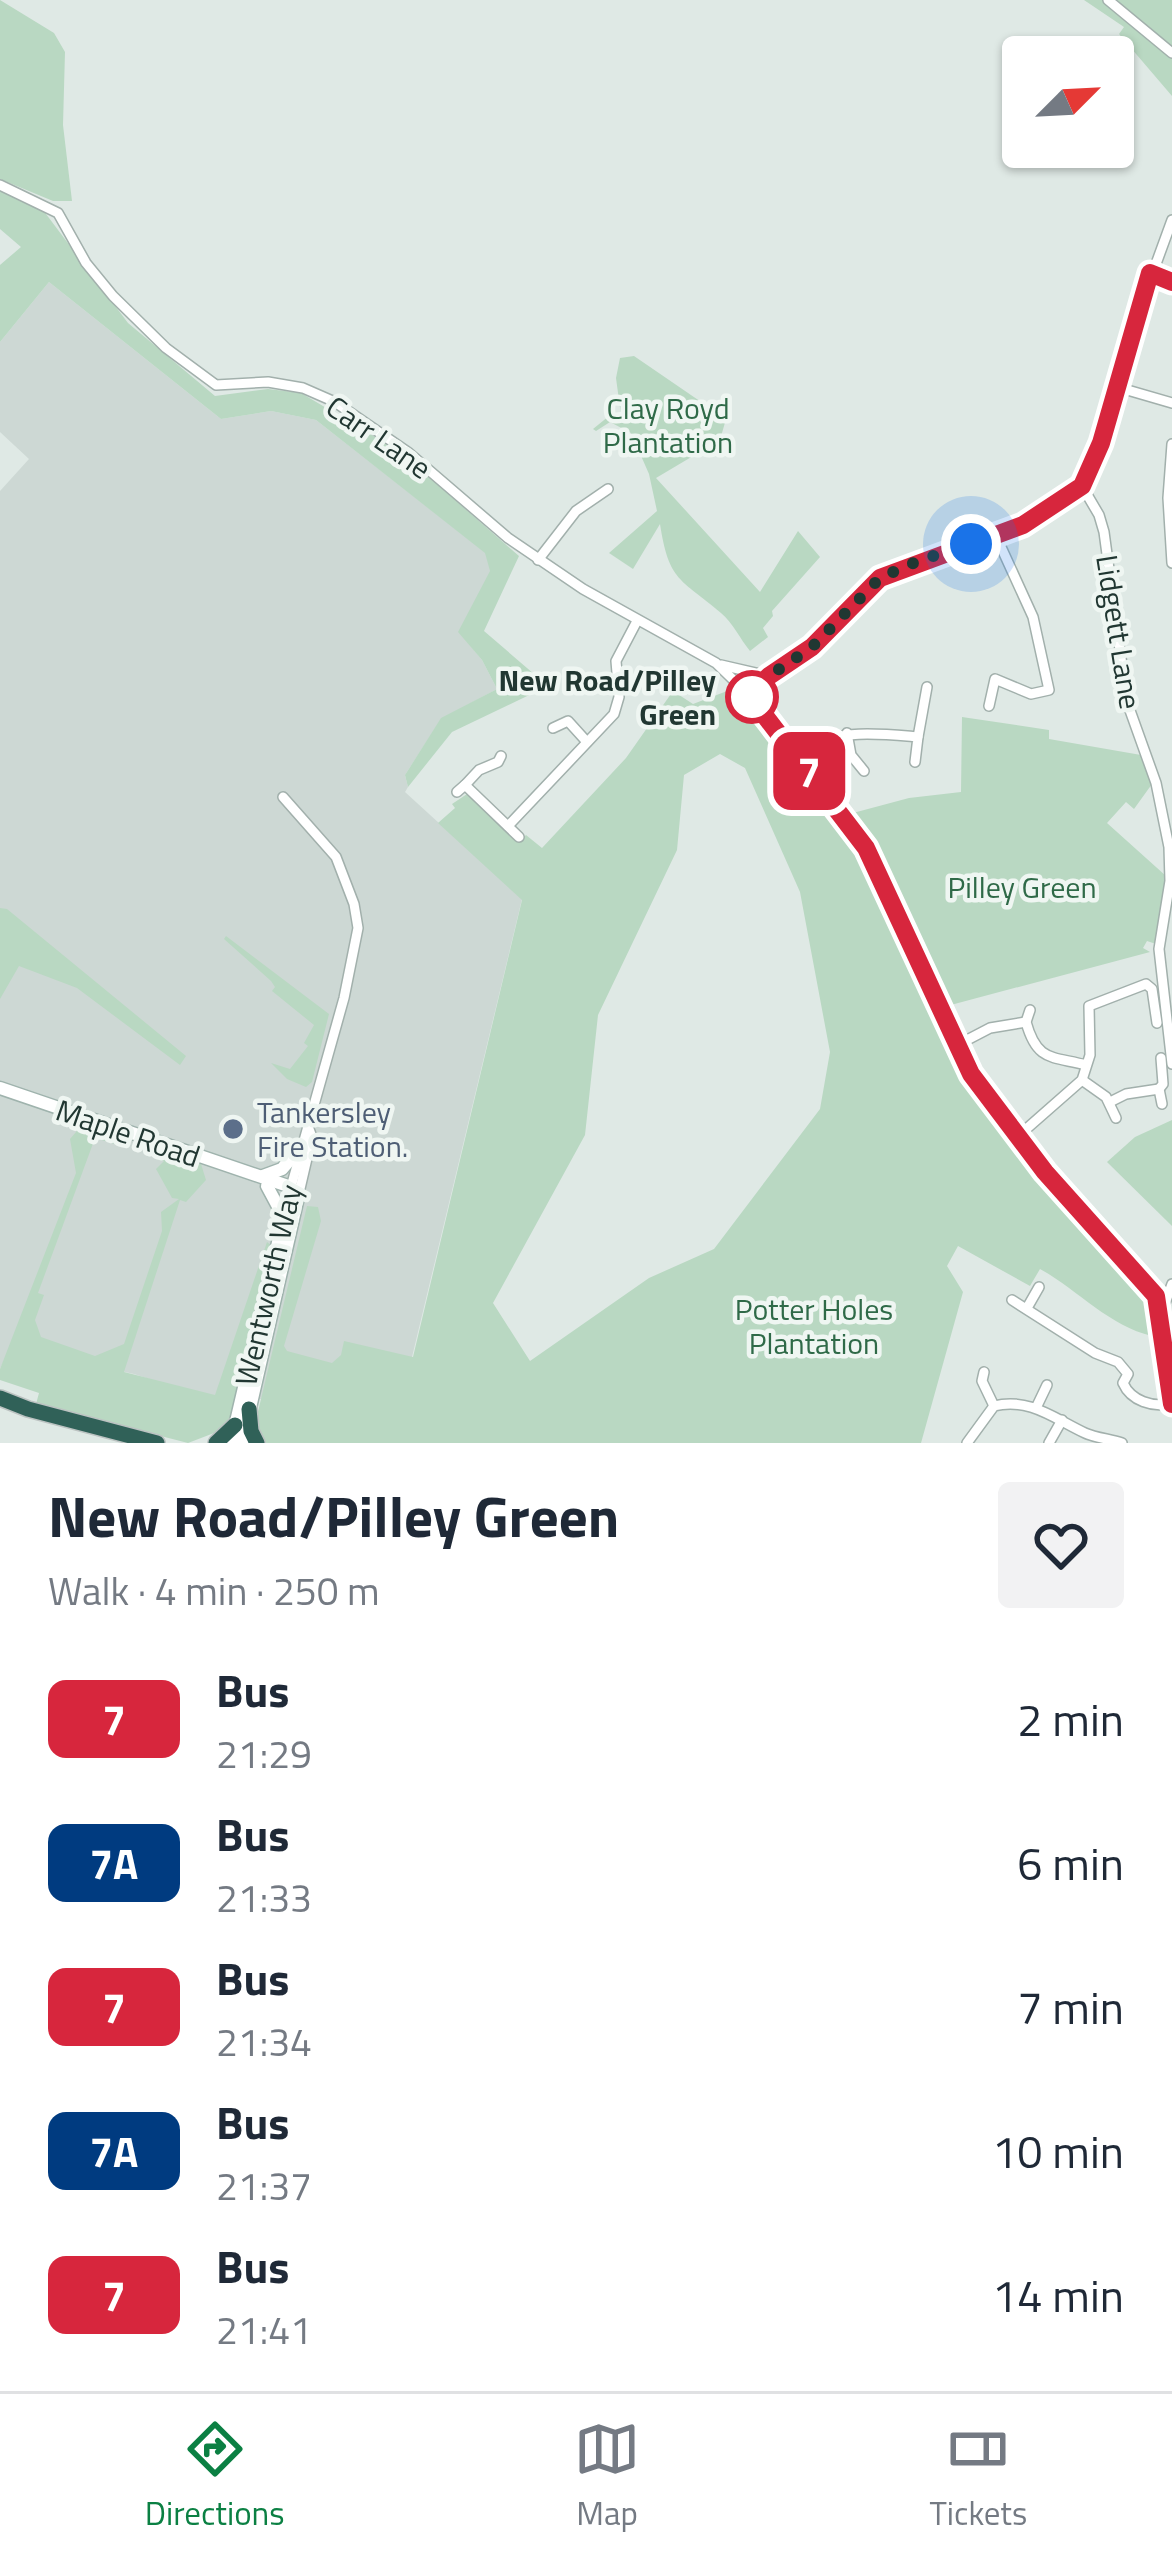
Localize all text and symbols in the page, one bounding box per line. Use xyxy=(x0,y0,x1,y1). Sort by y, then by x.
north arrow xyxy=(1002,36,1134,168)
map controls xyxy=(1002,36,1134,168)
street label: Carr Lane xyxy=(317,384,441,490)
park label: Clay Royd Plantation xyxy=(603,385,733,465)
your location xyxy=(941,514,1001,574)
street label: Lidgett Lane xyxy=(1084,552,1154,712)
place label: New Road/Pilley Green xyxy=(499,657,716,737)
marker: New Road/Pilley Green xyxy=(727,672,777,722)
line badge: 7 xyxy=(770,732,848,810)
text: 7 xyxy=(797,739,821,803)
park label: Pilley Green xyxy=(947,864,1097,910)
street label: Maple Road xyxy=(50,1087,206,1179)
place label: Tankersley Fire Station. xyxy=(257,1089,408,1169)
marker: Tankersley Fire Station. xyxy=(220,1116,246,1142)
street label: Wentworth Way xyxy=(222,1180,314,1390)
park label: Potter Holes Plantation xyxy=(735,1286,893,1366)
text: New Road/Pilley Green xyxy=(48,1472,619,1559)
button: heart xyxy=(998,1482,1124,1608)
text: Walk · 4 min · 250 m xyxy=(48,1561,380,1620)
text: Bus xyxy=(216,1656,290,1724)
text: 2 min xyxy=(1017,1685,1124,1753)
text: 7 xyxy=(102,1687,126,1751)
text: 21:29 xyxy=(216,1724,312,1783)
text: Bus xyxy=(216,1800,290,1868)
text: 6 min xyxy=(1017,1829,1124,1897)
text: 7A xyxy=(90,1831,138,1895)
text: 21:33 xyxy=(216,1868,312,1927)
text: Bus xyxy=(216,1944,290,2012)
text: 7 min xyxy=(1017,1973,1124,2041)
text: 7 xyxy=(102,1975,126,2039)
text: 21:34 xyxy=(216,2012,312,2071)
text: Bus xyxy=(216,2088,290,2156)
text: 10 min xyxy=(992,2117,1124,2185)
text: 7A xyxy=(90,2119,138,2183)
text: 21:37 xyxy=(216,2156,312,2215)
text: Bus xyxy=(216,2232,290,2300)
text: 14 min xyxy=(992,2261,1124,2329)
text: 7 xyxy=(102,2263,126,2327)
text: 21:41 xyxy=(216,2300,312,2359)
tab: Directions xyxy=(145,2416,285,2538)
tab: Map xyxy=(574,2416,640,2538)
tab: Tickets xyxy=(929,2416,1027,2538)

